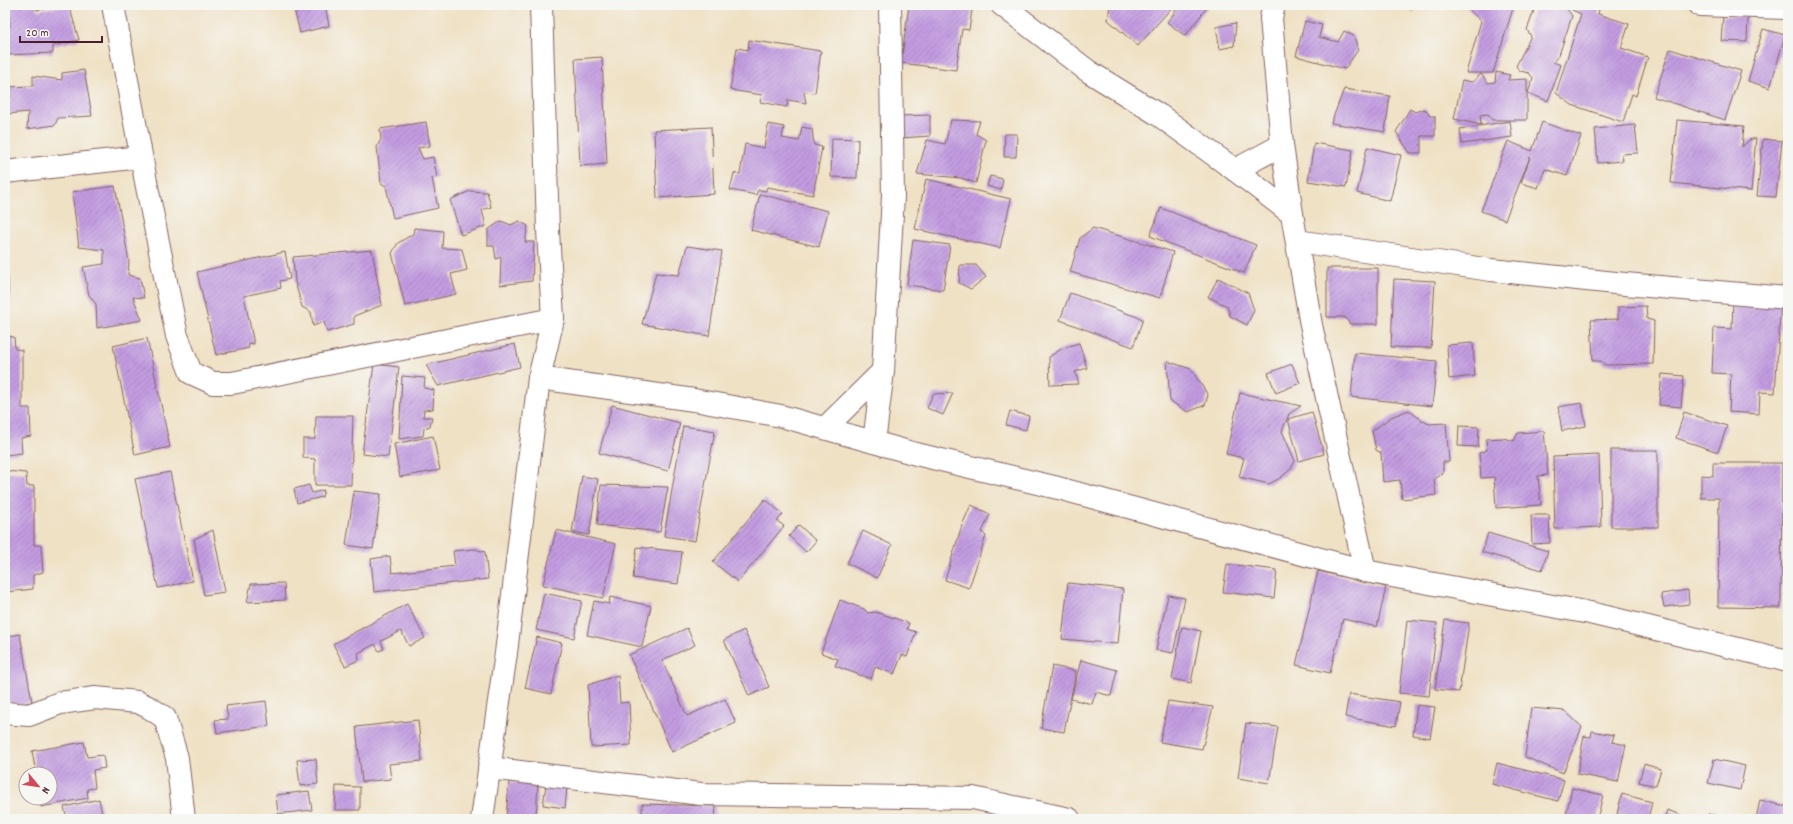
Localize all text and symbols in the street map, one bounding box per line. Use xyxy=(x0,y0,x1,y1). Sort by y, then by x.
scale bar xyxy=(20,18,102,44)
text: 20 m xyxy=(26,25,49,42)
north arrow xyxy=(18,766,58,806)
text: N xyxy=(36,784,53,797)

